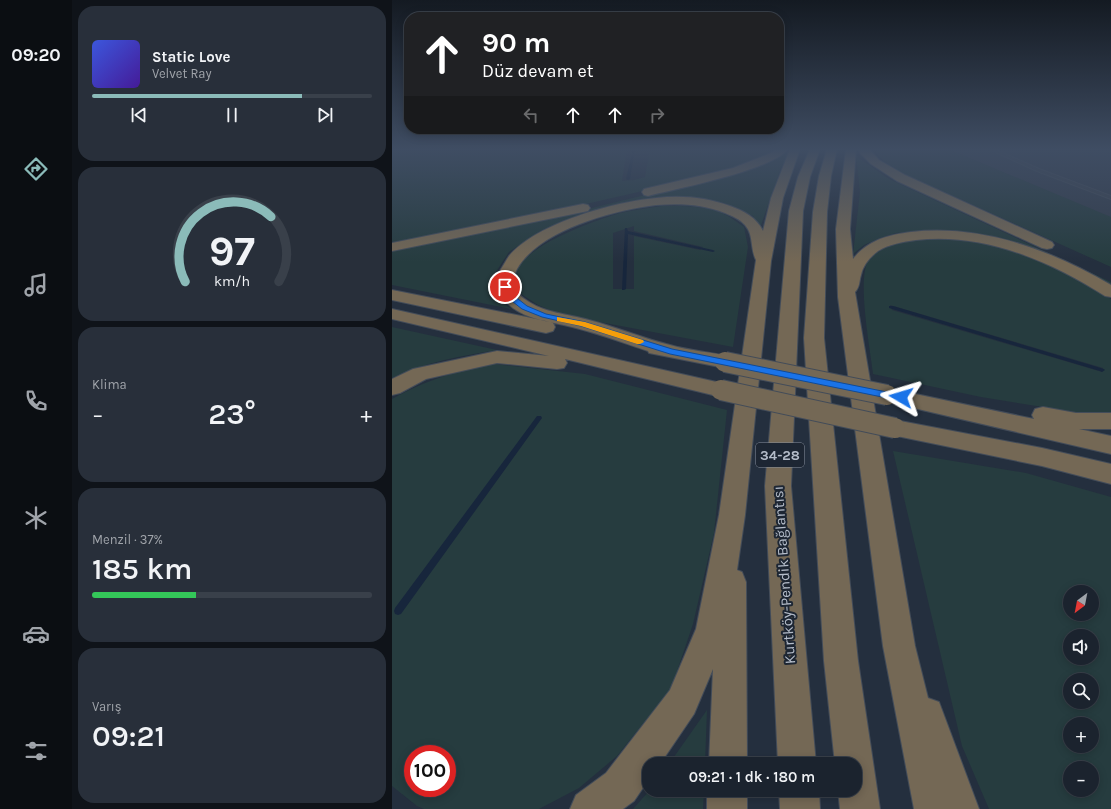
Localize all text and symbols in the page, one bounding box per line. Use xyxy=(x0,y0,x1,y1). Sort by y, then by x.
text: 90 m xyxy=(482,26,550,59)
icon: ahead xyxy=(416,28,468,80)
text: 09:20 xyxy=(11,44,61,66)
text: Static Love xyxy=(152,48,230,66)
text: Düz devam et xyxy=(482,60,594,82)
text: Velvet Ray xyxy=(152,66,212,81)
icon: previous xyxy=(128,104,150,126)
icon: pause xyxy=(221,104,243,126)
icon: next xyxy=(314,104,336,126)
icon: left xyxy=(520,104,542,126)
icon: ahead xyxy=(562,104,584,126)
icon: ahead xyxy=(604,104,626,126)
icon: right xyxy=(646,104,668,126)
icon: directions xyxy=(22,155,50,183)
text: 97 xyxy=(209,227,255,275)
pin xyxy=(488,270,522,304)
icon: music xyxy=(22,271,50,299)
text: km/h xyxy=(214,272,250,289)
icon: arrive xyxy=(494,276,516,298)
position arrow xyxy=(880,376,922,418)
text: Klima xyxy=(92,377,127,392)
icon: phone xyxy=(22,387,50,415)
text: 23° xyxy=(208,396,256,432)
text: − xyxy=(92,402,104,428)
text: + xyxy=(360,402,372,428)
road number: 34-28 xyxy=(756,443,804,467)
street label: Kurtköy-Pendik Bağlantısı xyxy=(769,485,799,665)
icon: climate xyxy=(22,504,50,532)
text: Menzil · 37% xyxy=(92,532,163,547)
text: 185 km xyxy=(92,551,192,587)
north arrow xyxy=(1063,585,1099,621)
map controls xyxy=(1063,585,1099,797)
icon: car xyxy=(22,620,50,648)
button: sound xyxy=(1063,629,1099,665)
button: search xyxy=(1063,673,1099,709)
text: Varış xyxy=(92,699,121,714)
button: + xyxy=(1063,717,1099,753)
text: 09:21 xyxy=(92,718,165,754)
icon: filters xyxy=(22,737,50,765)
speed limit sign: 100 xyxy=(404,745,456,797)
button: − xyxy=(1063,761,1099,797)
text: 09:21 · 1 dk · 180 m xyxy=(689,768,815,786)

